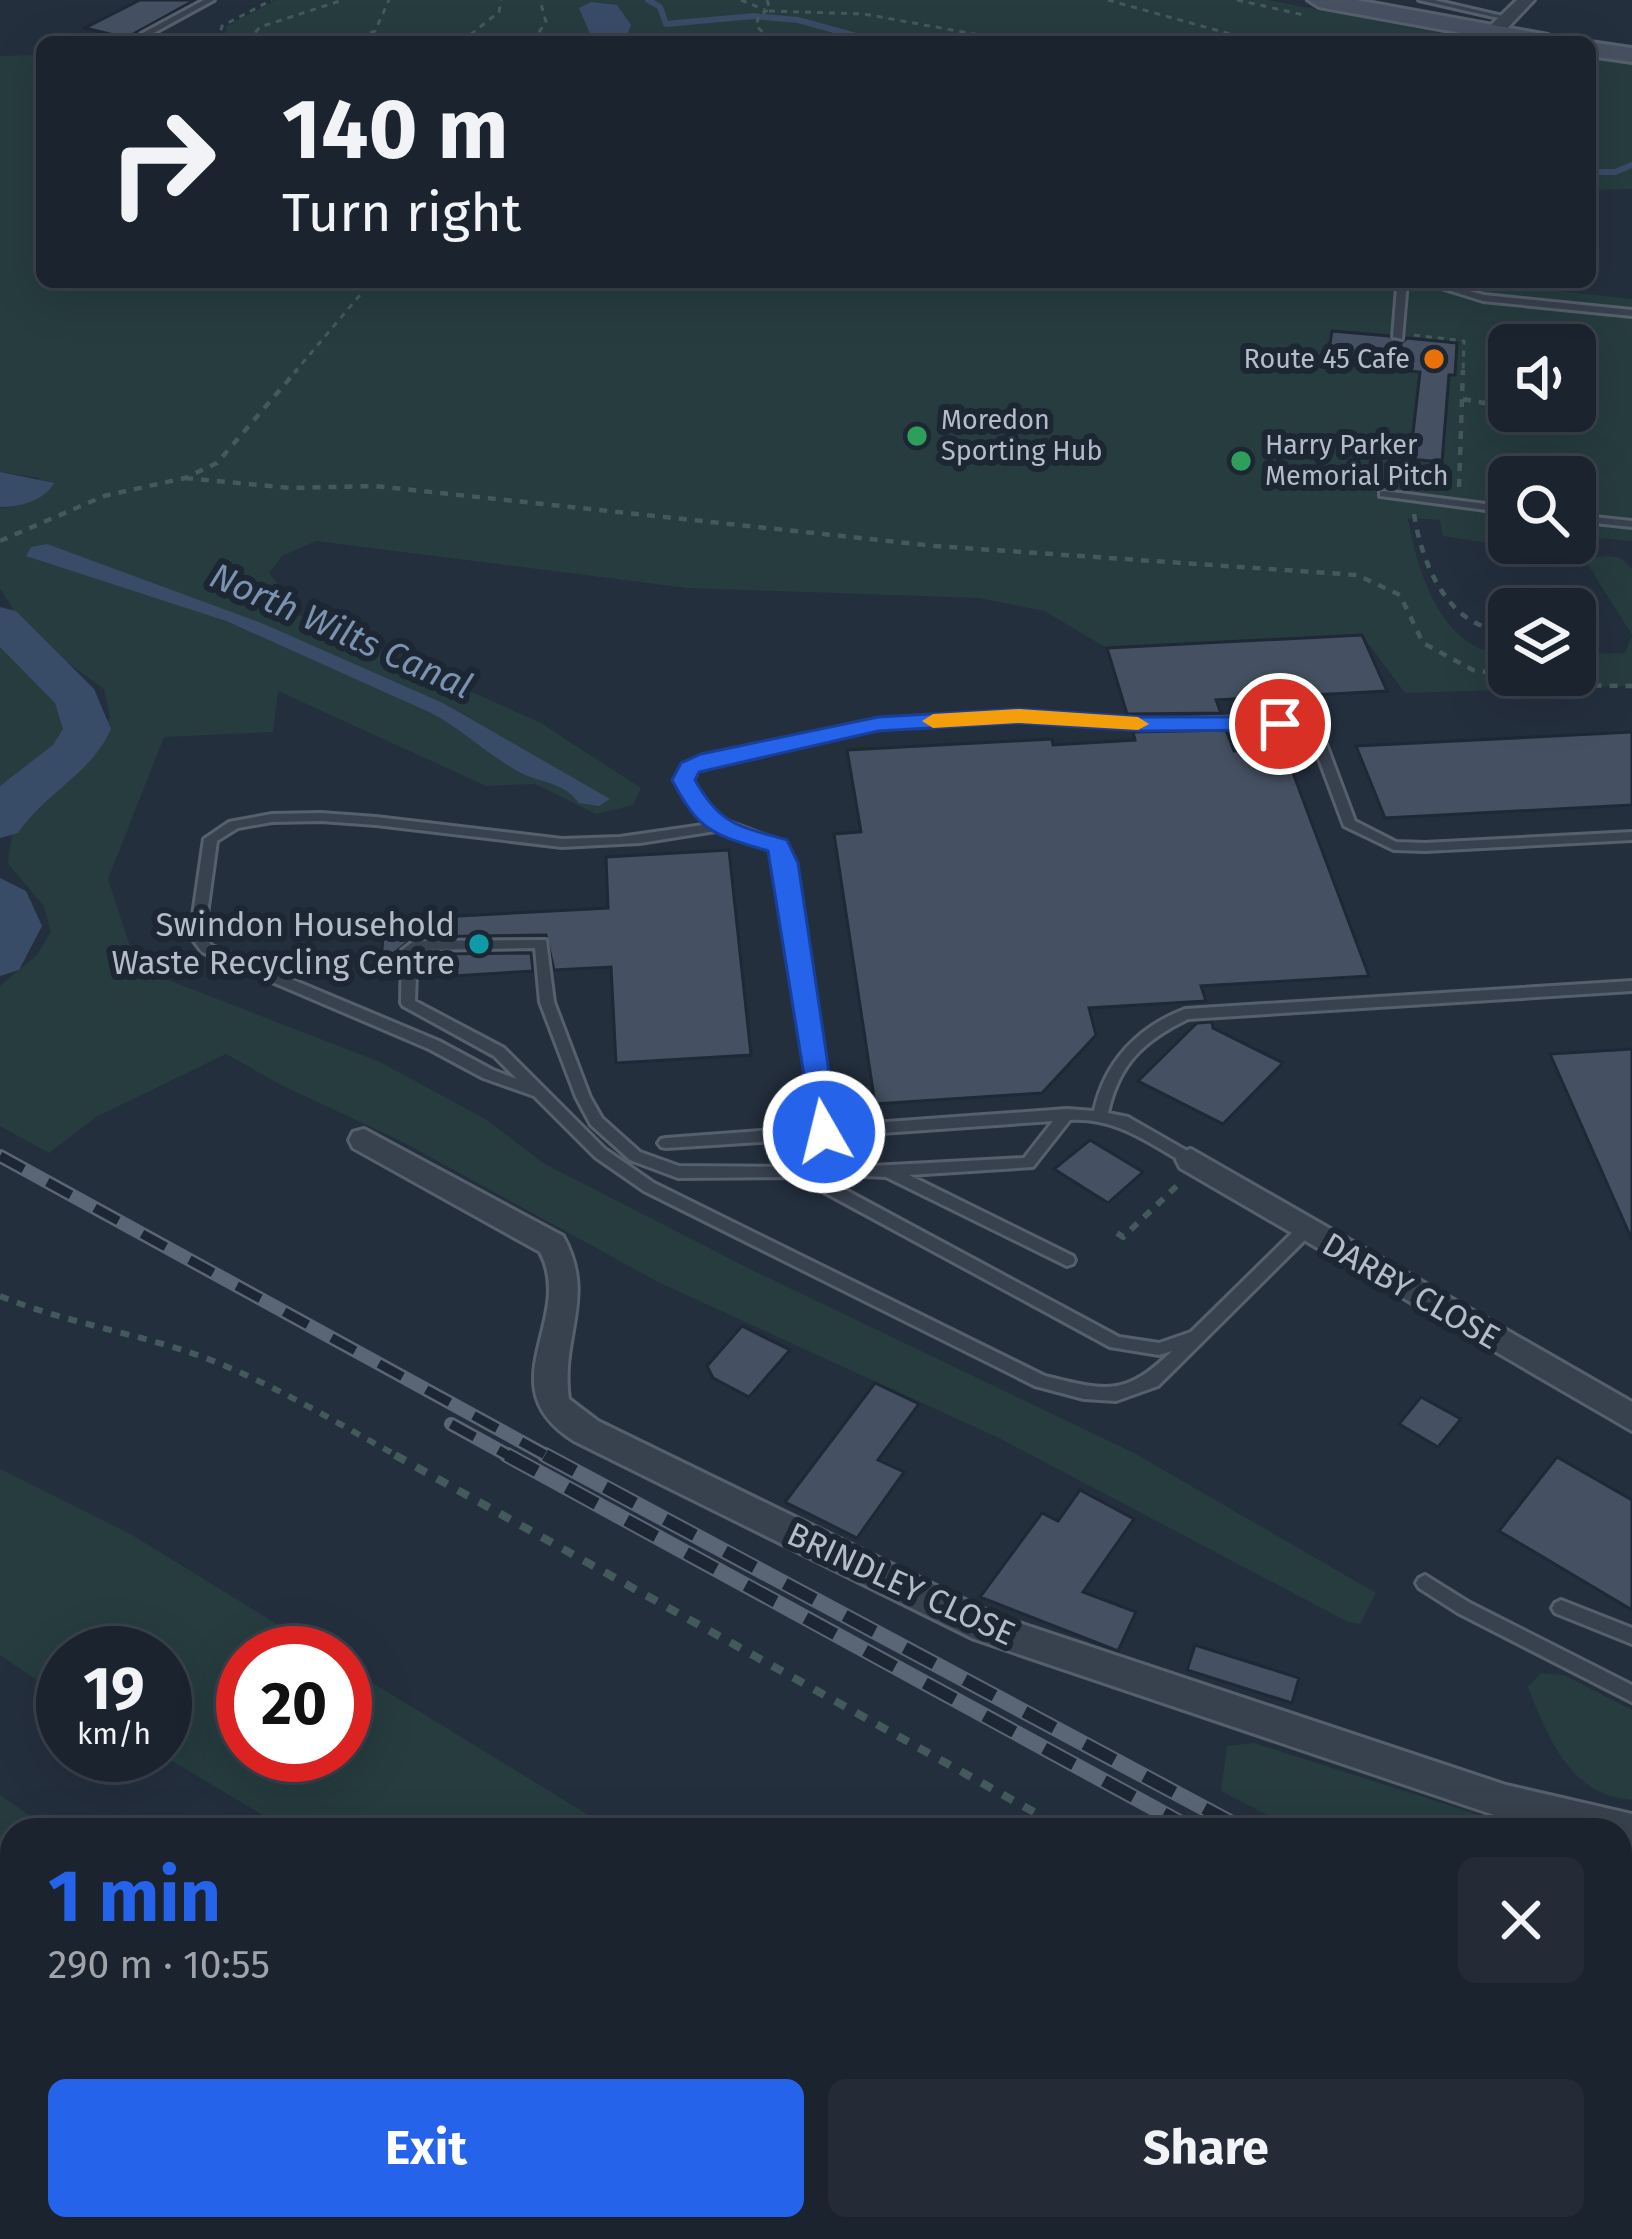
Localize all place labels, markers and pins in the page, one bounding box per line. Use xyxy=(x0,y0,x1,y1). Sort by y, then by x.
place label: Route 45 Cafe xyxy=(1244,343,1410,375)
marker: Route 45 Cafe xyxy=(1421,346,1447,372)
place label: Moredon Sporting Hub xyxy=(941,404,1102,467)
marker: Moredon Sporting Hub xyxy=(904,423,930,449)
place label: Harry Parker Memorial Pitch xyxy=(1265,429,1449,492)
marker: Harry Parker Memorial Pitch xyxy=(1228,448,1254,474)
pin xyxy=(1229,673,1331,775)
place label: Swindon Household Waste Recycling Centre xyxy=(111,905,455,983)
marker: Swindon Household Waste Recycling Centre xyxy=(466,931,492,957)

